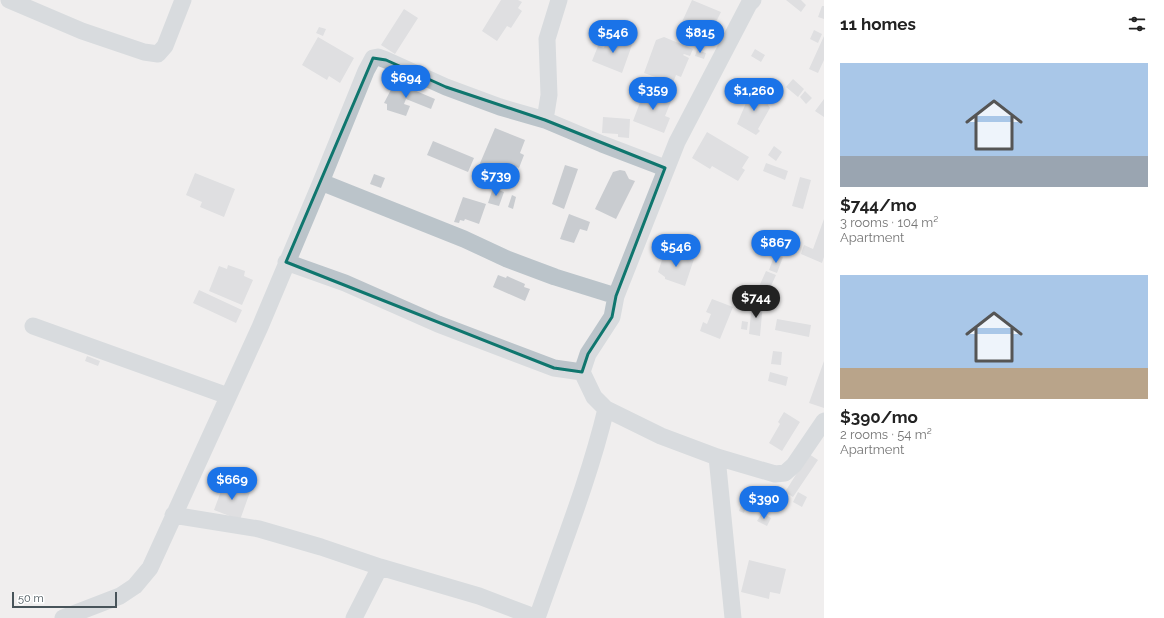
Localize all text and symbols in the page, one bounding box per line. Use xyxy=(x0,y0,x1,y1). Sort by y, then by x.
icon: filters xyxy=(1126,13,1148,35)
text: 11 homes xyxy=(840,14,916,34)
pin: $546 xyxy=(589,20,637,54)
pin: $815 xyxy=(676,20,724,54)
text: $546 xyxy=(598,25,628,40)
text: $815 xyxy=(685,25,715,40)
pin: $694 xyxy=(382,65,430,99)
text: $694 xyxy=(390,70,422,85)
pin: $359 xyxy=(629,77,677,111)
pin: $1,260 xyxy=(721,78,787,112)
text: $359 xyxy=(638,82,668,97)
text: $1,260 xyxy=(734,83,774,98)
icon: home xyxy=(958,89,1030,161)
pin: $739 xyxy=(472,163,520,197)
text: $739 xyxy=(481,168,511,183)
text: $744/mo xyxy=(840,195,917,215)
text: 3 rooms · 104 m² xyxy=(840,215,938,230)
pin: $867 xyxy=(752,230,800,264)
text: Apartment xyxy=(840,230,904,245)
pin: $546 xyxy=(652,234,700,268)
text: $867 xyxy=(760,235,792,250)
text: $546 xyxy=(661,239,691,254)
pin: $744 xyxy=(732,285,780,319)
text: $744 xyxy=(741,290,771,305)
icon: home xyxy=(958,301,1030,373)
text: $390/mo xyxy=(840,407,918,427)
text: 2 rooms · 54 m² xyxy=(840,427,932,442)
text: Apartment xyxy=(840,442,904,457)
pin: $669 xyxy=(208,467,256,501)
text: $669 xyxy=(216,472,248,487)
pin: $390 xyxy=(740,486,788,520)
text: $390 xyxy=(748,491,780,506)
scale bar xyxy=(12,590,117,609)
text: 50 m xyxy=(18,592,44,605)

